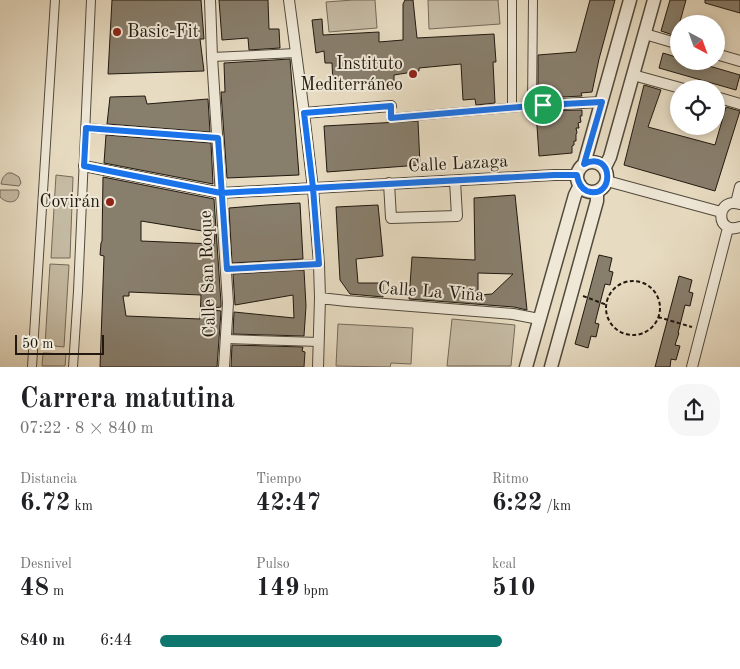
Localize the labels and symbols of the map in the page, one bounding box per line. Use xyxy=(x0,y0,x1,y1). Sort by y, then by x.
north arrow xyxy=(670,15,725,70)
place label: Basic-Fit xyxy=(127,23,199,41)
marker: Basic-Fit xyxy=(111,26,123,38)
place label: Instituto Mediterráneo xyxy=(300,55,403,94)
marker: Instituto Mediterráneo xyxy=(407,68,419,80)
pin xyxy=(522,84,564,126)
street label: Calle Lazaga xyxy=(407,152,509,176)
place label: Covirán xyxy=(39,193,100,211)
marker: Covirán xyxy=(104,196,116,208)
street label: Calle San Roque xyxy=(197,210,219,338)
street label: Calle La Viña xyxy=(377,279,485,305)
scale bar xyxy=(15,332,104,355)

